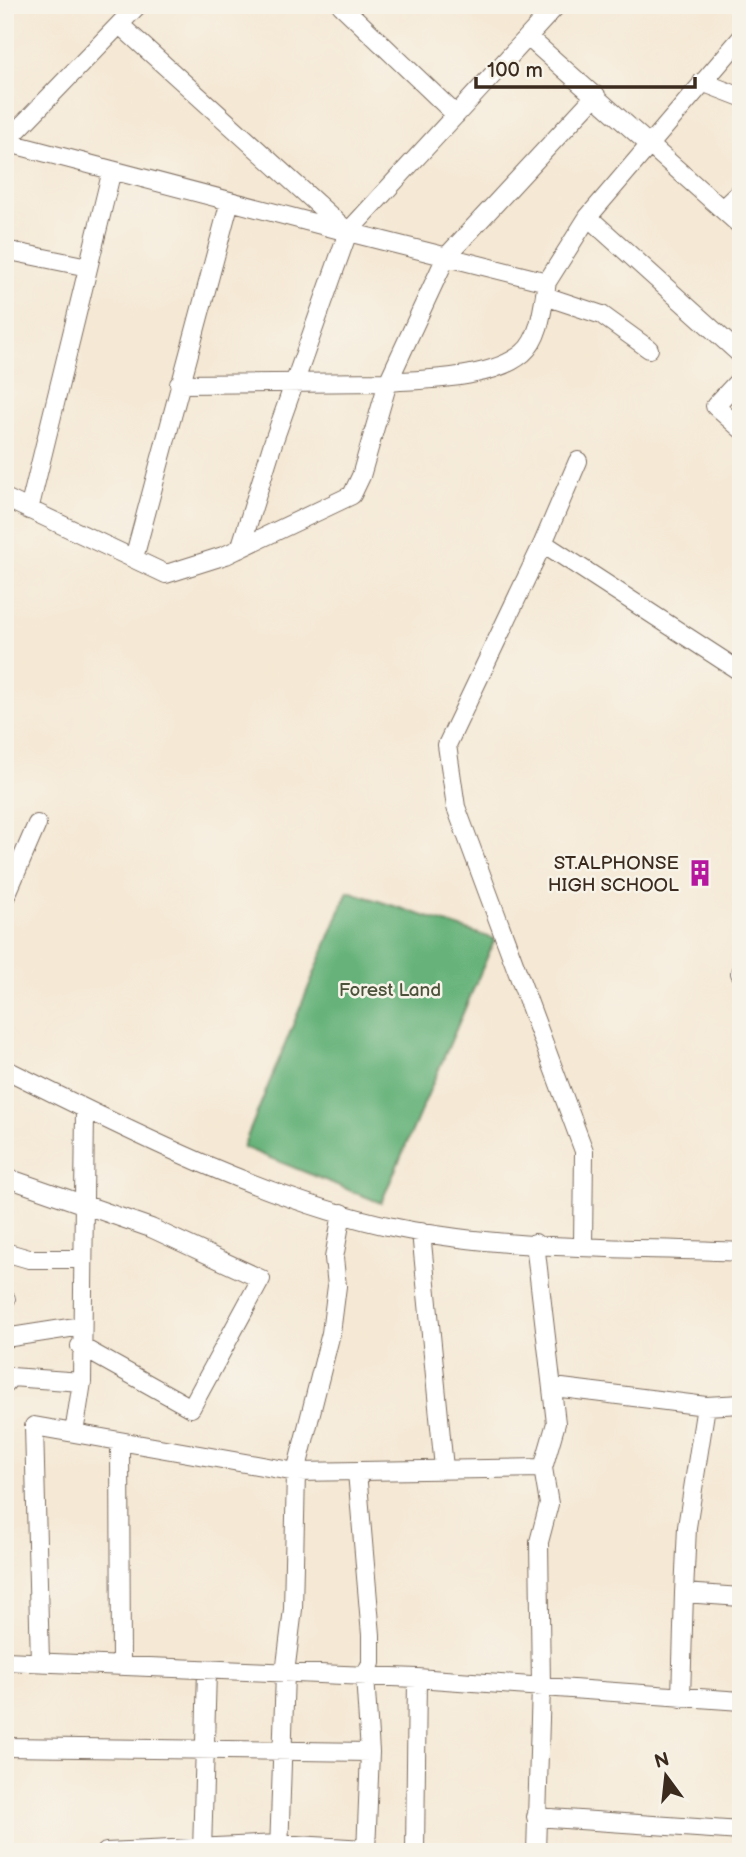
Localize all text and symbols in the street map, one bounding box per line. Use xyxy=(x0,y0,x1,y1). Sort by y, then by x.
scale bar xyxy=(476,46,695,90)
text: 100 m xyxy=(487,58,543,83)
place label: ST.ALPHONSE HIGH SCHOOL xyxy=(548,852,679,897)
building icon: ST.ALPHONSE HIGH SCHOOL xyxy=(685,858,715,888)
park label: Forest Land xyxy=(339,979,441,1002)
north arrow xyxy=(630,1742,700,1812)
text: N xyxy=(652,1748,672,1774)

